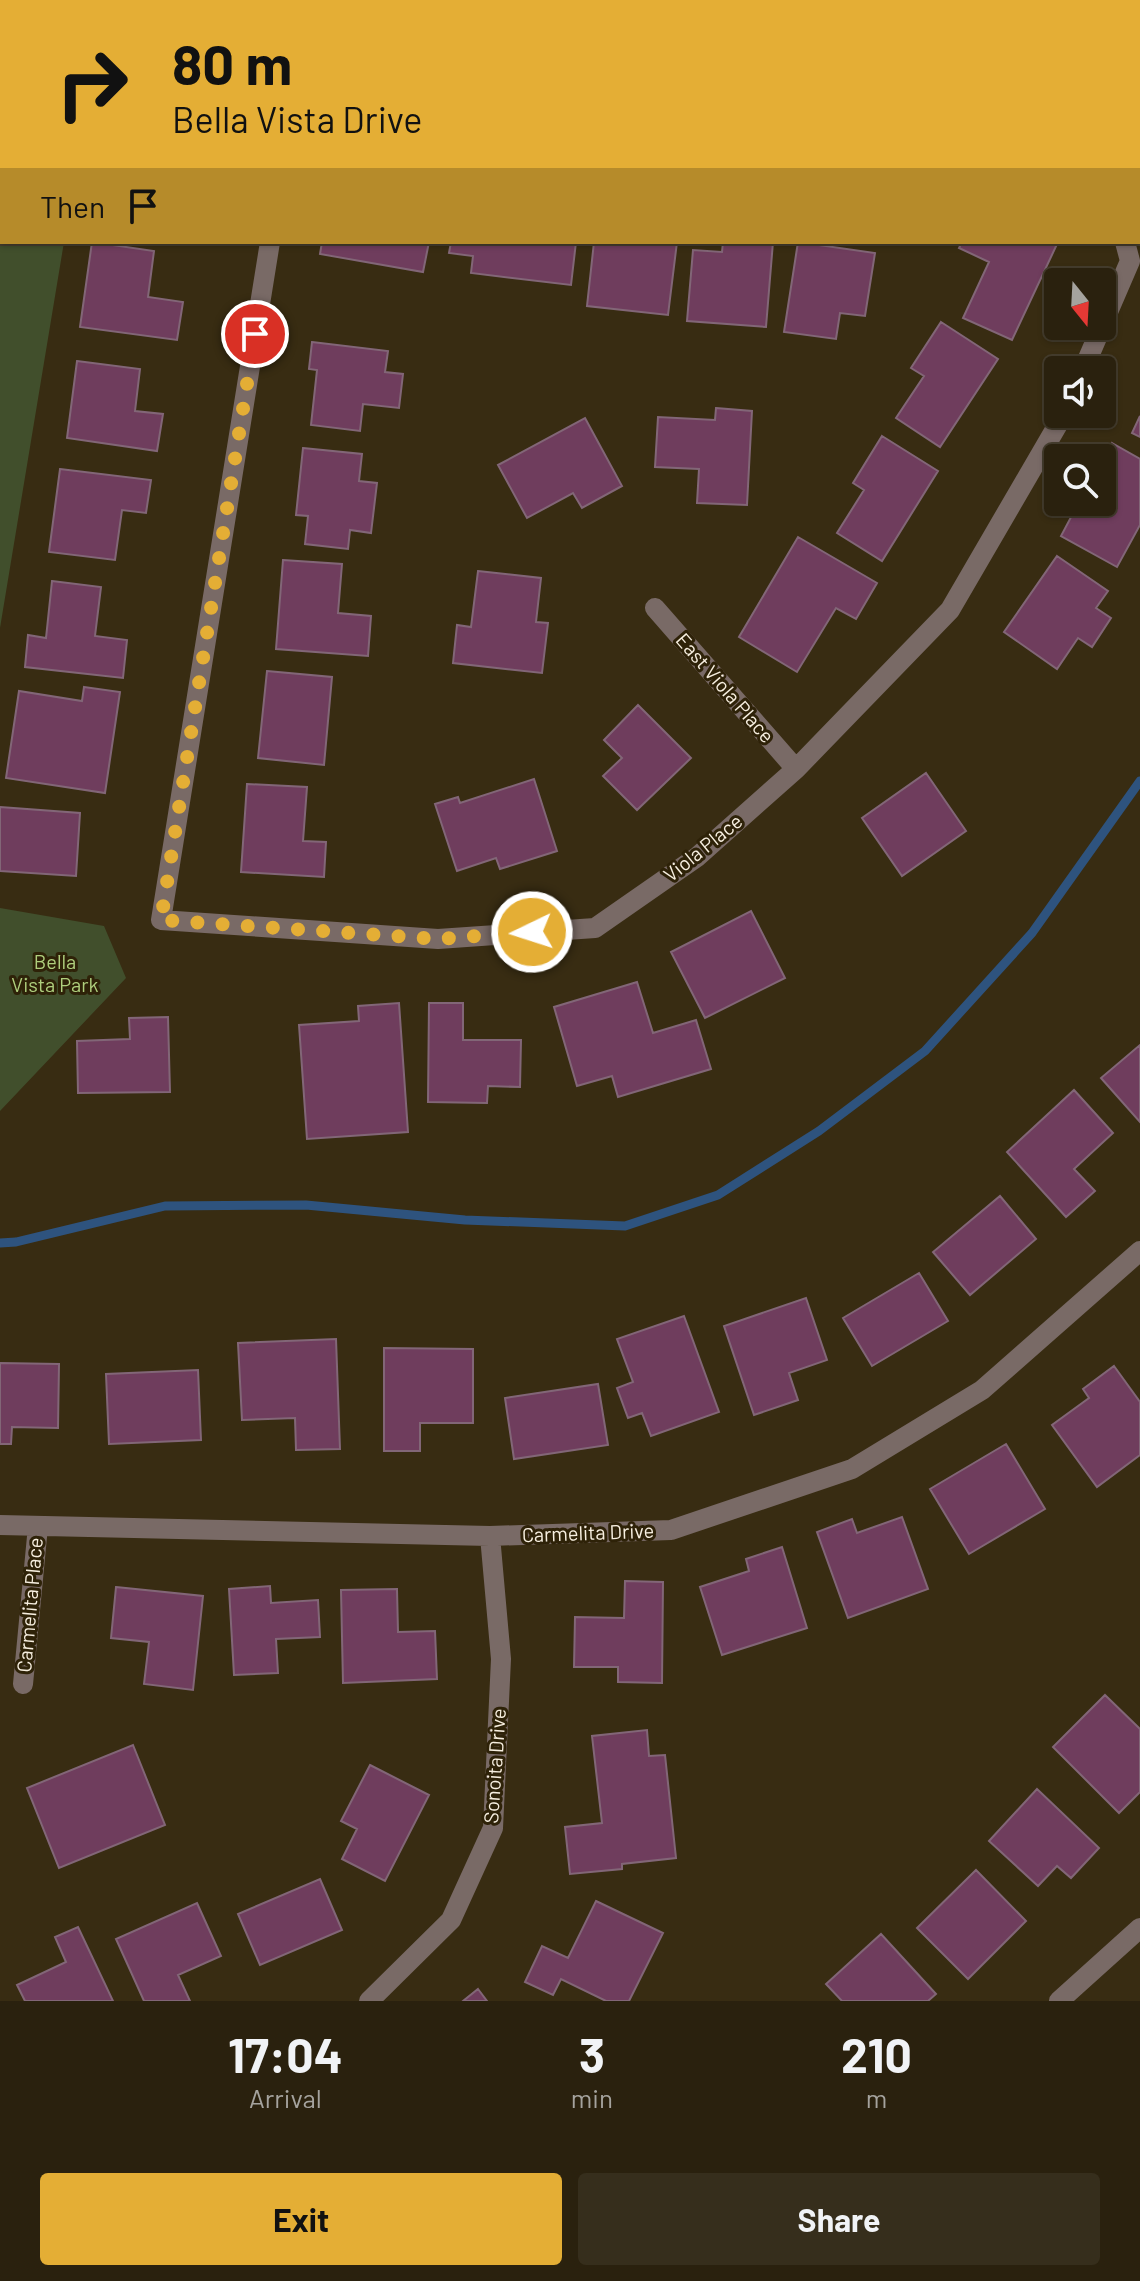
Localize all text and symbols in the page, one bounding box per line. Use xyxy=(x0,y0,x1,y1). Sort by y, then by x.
text: 80 m xyxy=(172,29,292,96)
icon: right xyxy=(40,32,144,136)
text: Bella Vista Drive xyxy=(172,97,423,140)
icon: arrive xyxy=(121,184,165,228)
text: Then xyxy=(40,188,105,224)
north arrow xyxy=(1044,268,1116,340)
map controls xyxy=(1044,268,1116,516)
pin xyxy=(221,300,289,368)
icon: arrive xyxy=(233,312,277,356)
button: sound xyxy=(1044,356,1116,428)
button: search xyxy=(1044,444,1116,516)
street label: East Viola Place xyxy=(672,628,780,747)
street label: Viola Place xyxy=(658,808,747,886)
position arrow xyxy=(490,890,574,974)
park label: Bella Vista Park xyxy=(11,949,99,996)
street label: Carmelita Drive xyxy=(521,1518,655,1546)
street label: Carmelita Place xyxy=(11,1536,47,1673)
street label: Sonoita Drive xyxy=(478,1708,510,1824)
text: 17:04 xyxy=(228,2025,343,2083)
text: 3 xyxy=(579,2025,605,2083)
text: 210 xyxy=(841,2025,912,2083)
text: Arrival xyxy=(249,2082,322,2113)
text: min xyxy=(571,2082,613,2113)
text: m xyxy=(866,2082,887,2113)
button: Exit xyxy=(40,2173,562,2265)
button: Share xyxy=(578,2173,1100,2265)

